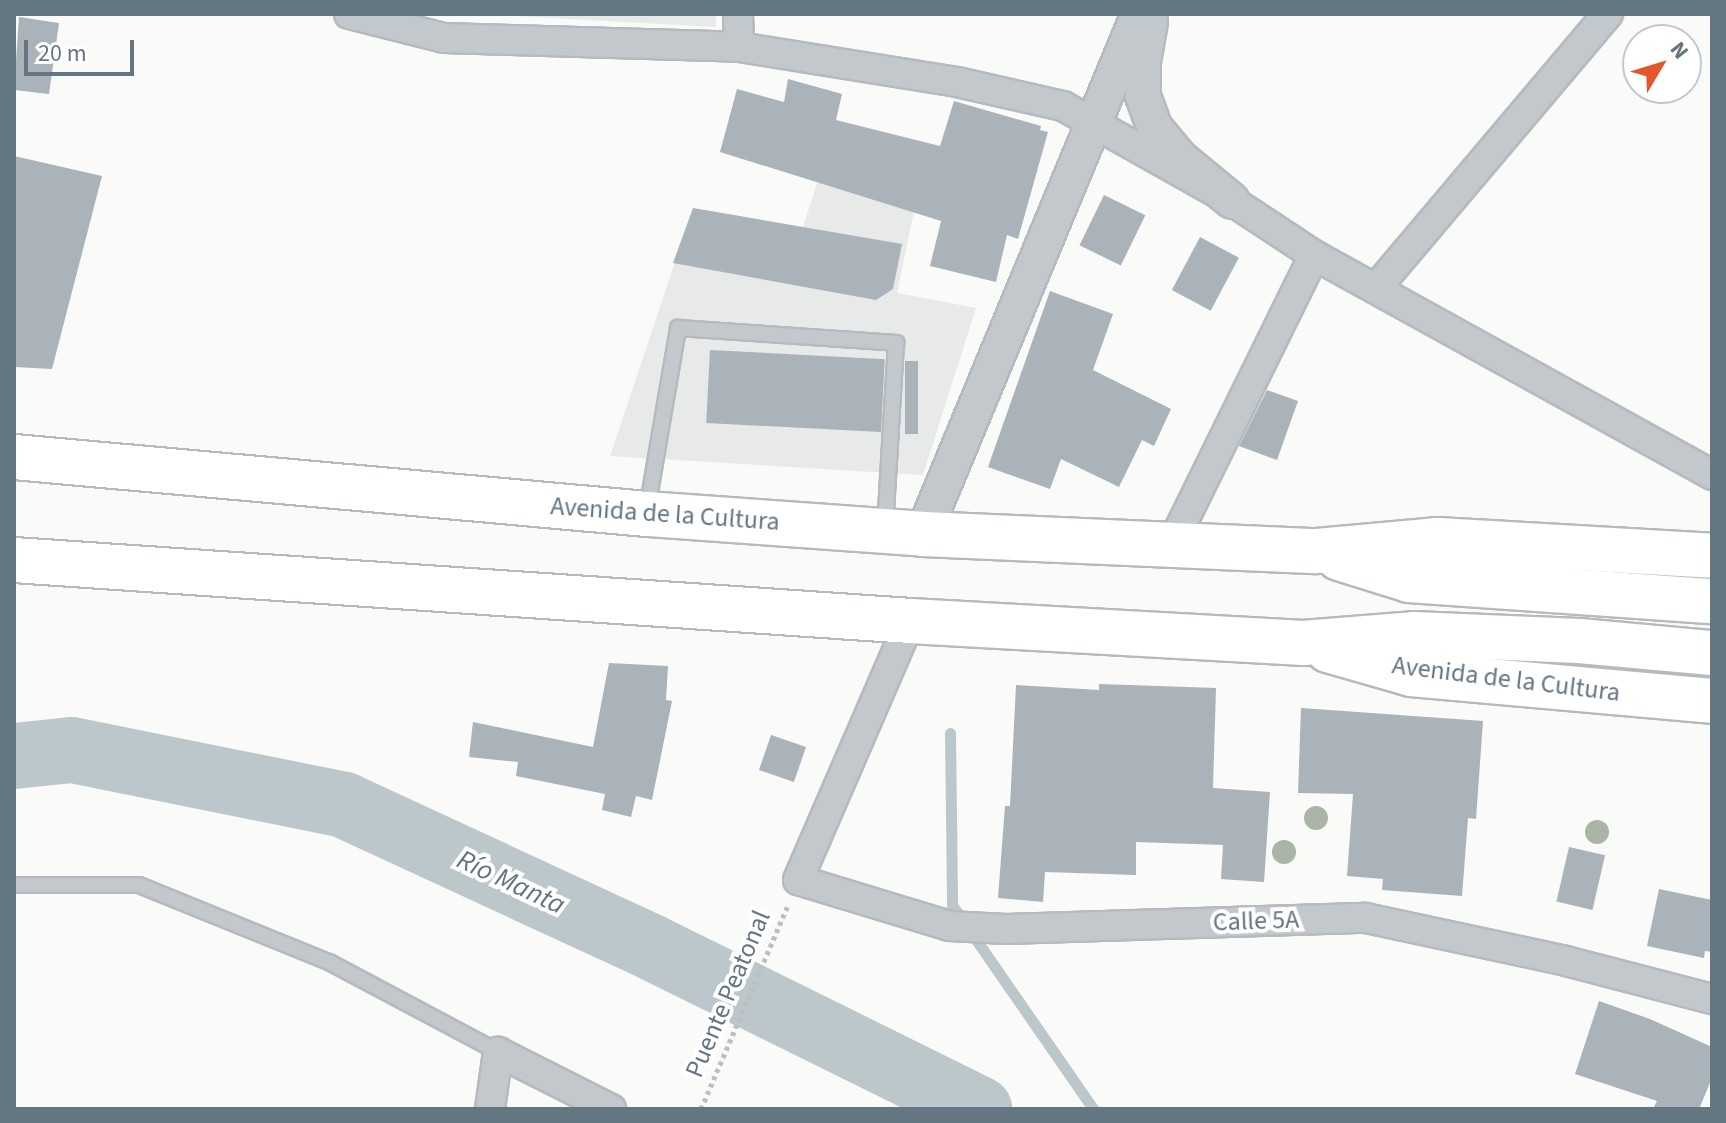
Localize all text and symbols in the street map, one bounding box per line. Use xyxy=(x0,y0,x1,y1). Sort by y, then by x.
scale bar xyxy=(28,24,138,74)
north arrow xyxy=(1622,24,1702,104)
text: N xyxy=(1662,35,1696,66)
text: 20 m xyxy=(38,36,87,71)
street label: Avenida de la Cultura xyxy=(549,490,781,538)
street label: Avenida de la Cultura xyxy=(1390,650,1622,708)
water label: Río Manta xyxy=(452,842,570,922)
street label: Calle 5A xyxy=(1212,904,1300,938)
street label: Puente Peatonal xyxy=(679,906,777,1082)

